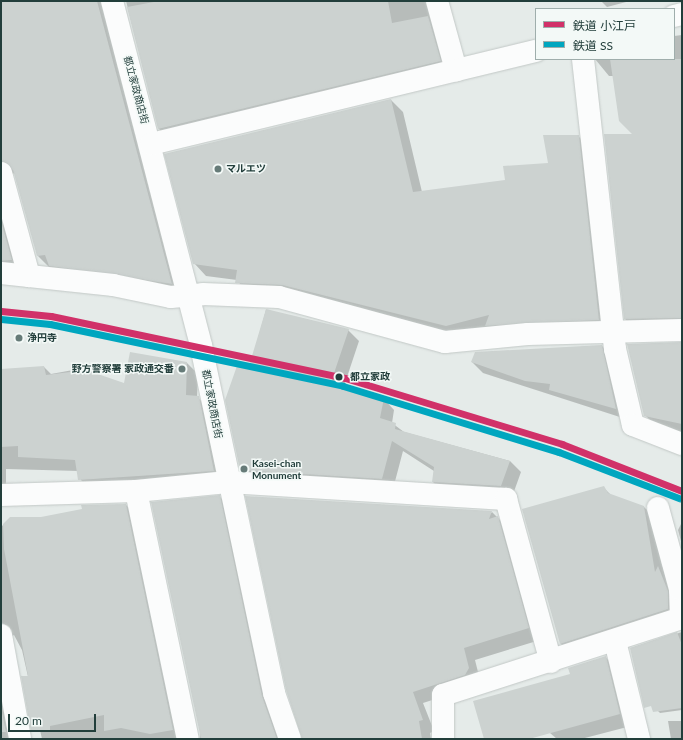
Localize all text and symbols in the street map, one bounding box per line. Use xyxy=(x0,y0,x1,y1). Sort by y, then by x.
legend xyxy=(535,8,675,60)
text: 鉄道 小江戸 xyxy=(573,18,636,33)
text: 鉄道 SS xyxy=(573,38,613,53)
street label: 都立家政商店街 xyxy=(121,55,151,125)
place label: マルエツ xyxy=(226,163,266,175)
marker: マルエツ xyxy=(213,164,223,174)
place label: 浄円寺 xyxy=(27,332,57,344)
marker: 浄円寺 xyxy=(14,333,24,343)
place label: 野方警察署 家政通交番 xyxy=(72,363,174,375)
marker: 野方警察署 家政通交番 xyxy=(177,364,187,374)
street label: 都立家政商店街 xyxy=(199,368,225,440)
marker: 都立家政 xyxy=(332,370,346,384)
place label: 都立家政 xyxy=(350,371,390,383)
place label: Kasei-chan Monument xyxy=(252,457,301,480)
marker: Kasei-chan Monument xyxy=(239,464,249,474)
scale bar xyxy=(10,706,98,732)
text: 20 m xyxy=(15,713,42,728)

